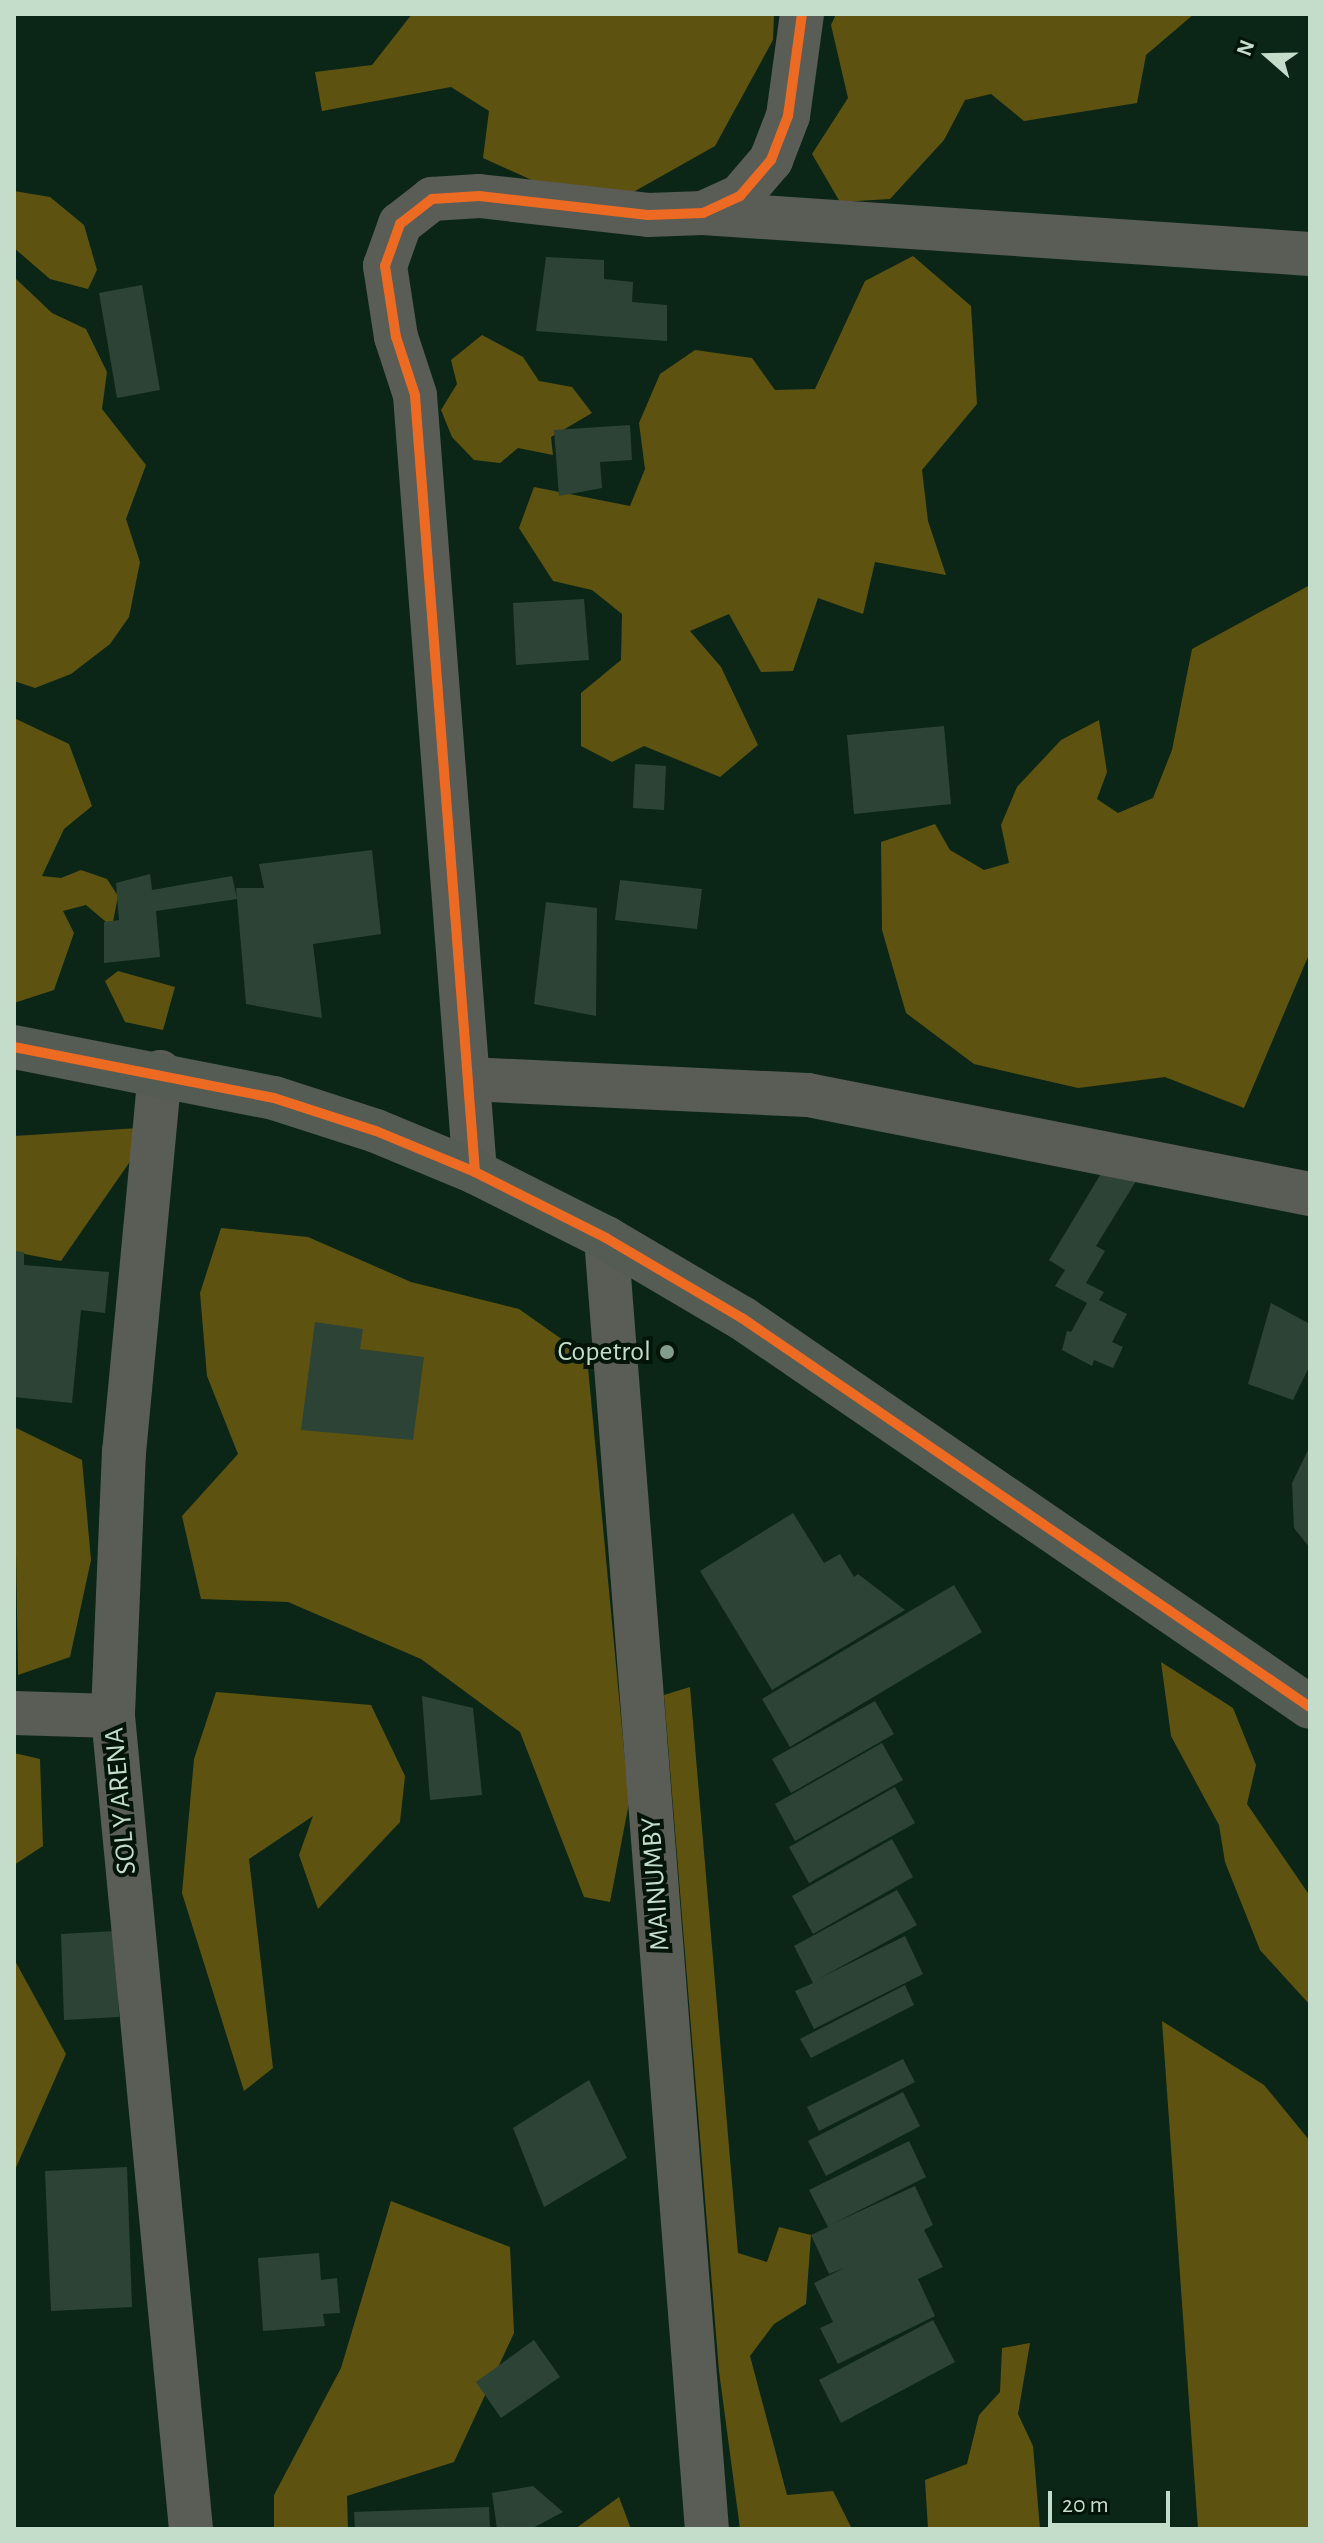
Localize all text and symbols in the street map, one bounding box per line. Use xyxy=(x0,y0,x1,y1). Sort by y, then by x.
north arrow xyxy=(1228,16,1308,96)
text: N xyxy=(1232,37,1258,59)
place label: Copetrol xyxy=(557,1335,651,1369)
marker: Copetrol xyxy=(658,1343,676,1361)
street label: SOL Y ARENA xyxy=(98,1726,144,1876)
street label: MAINUMBY xyxy=(635,1816,677,1952)
scale bar xyxy=(1052,2475,1174,2525)
text: 20 m xyxy=(1062,2493,1109,2517)

